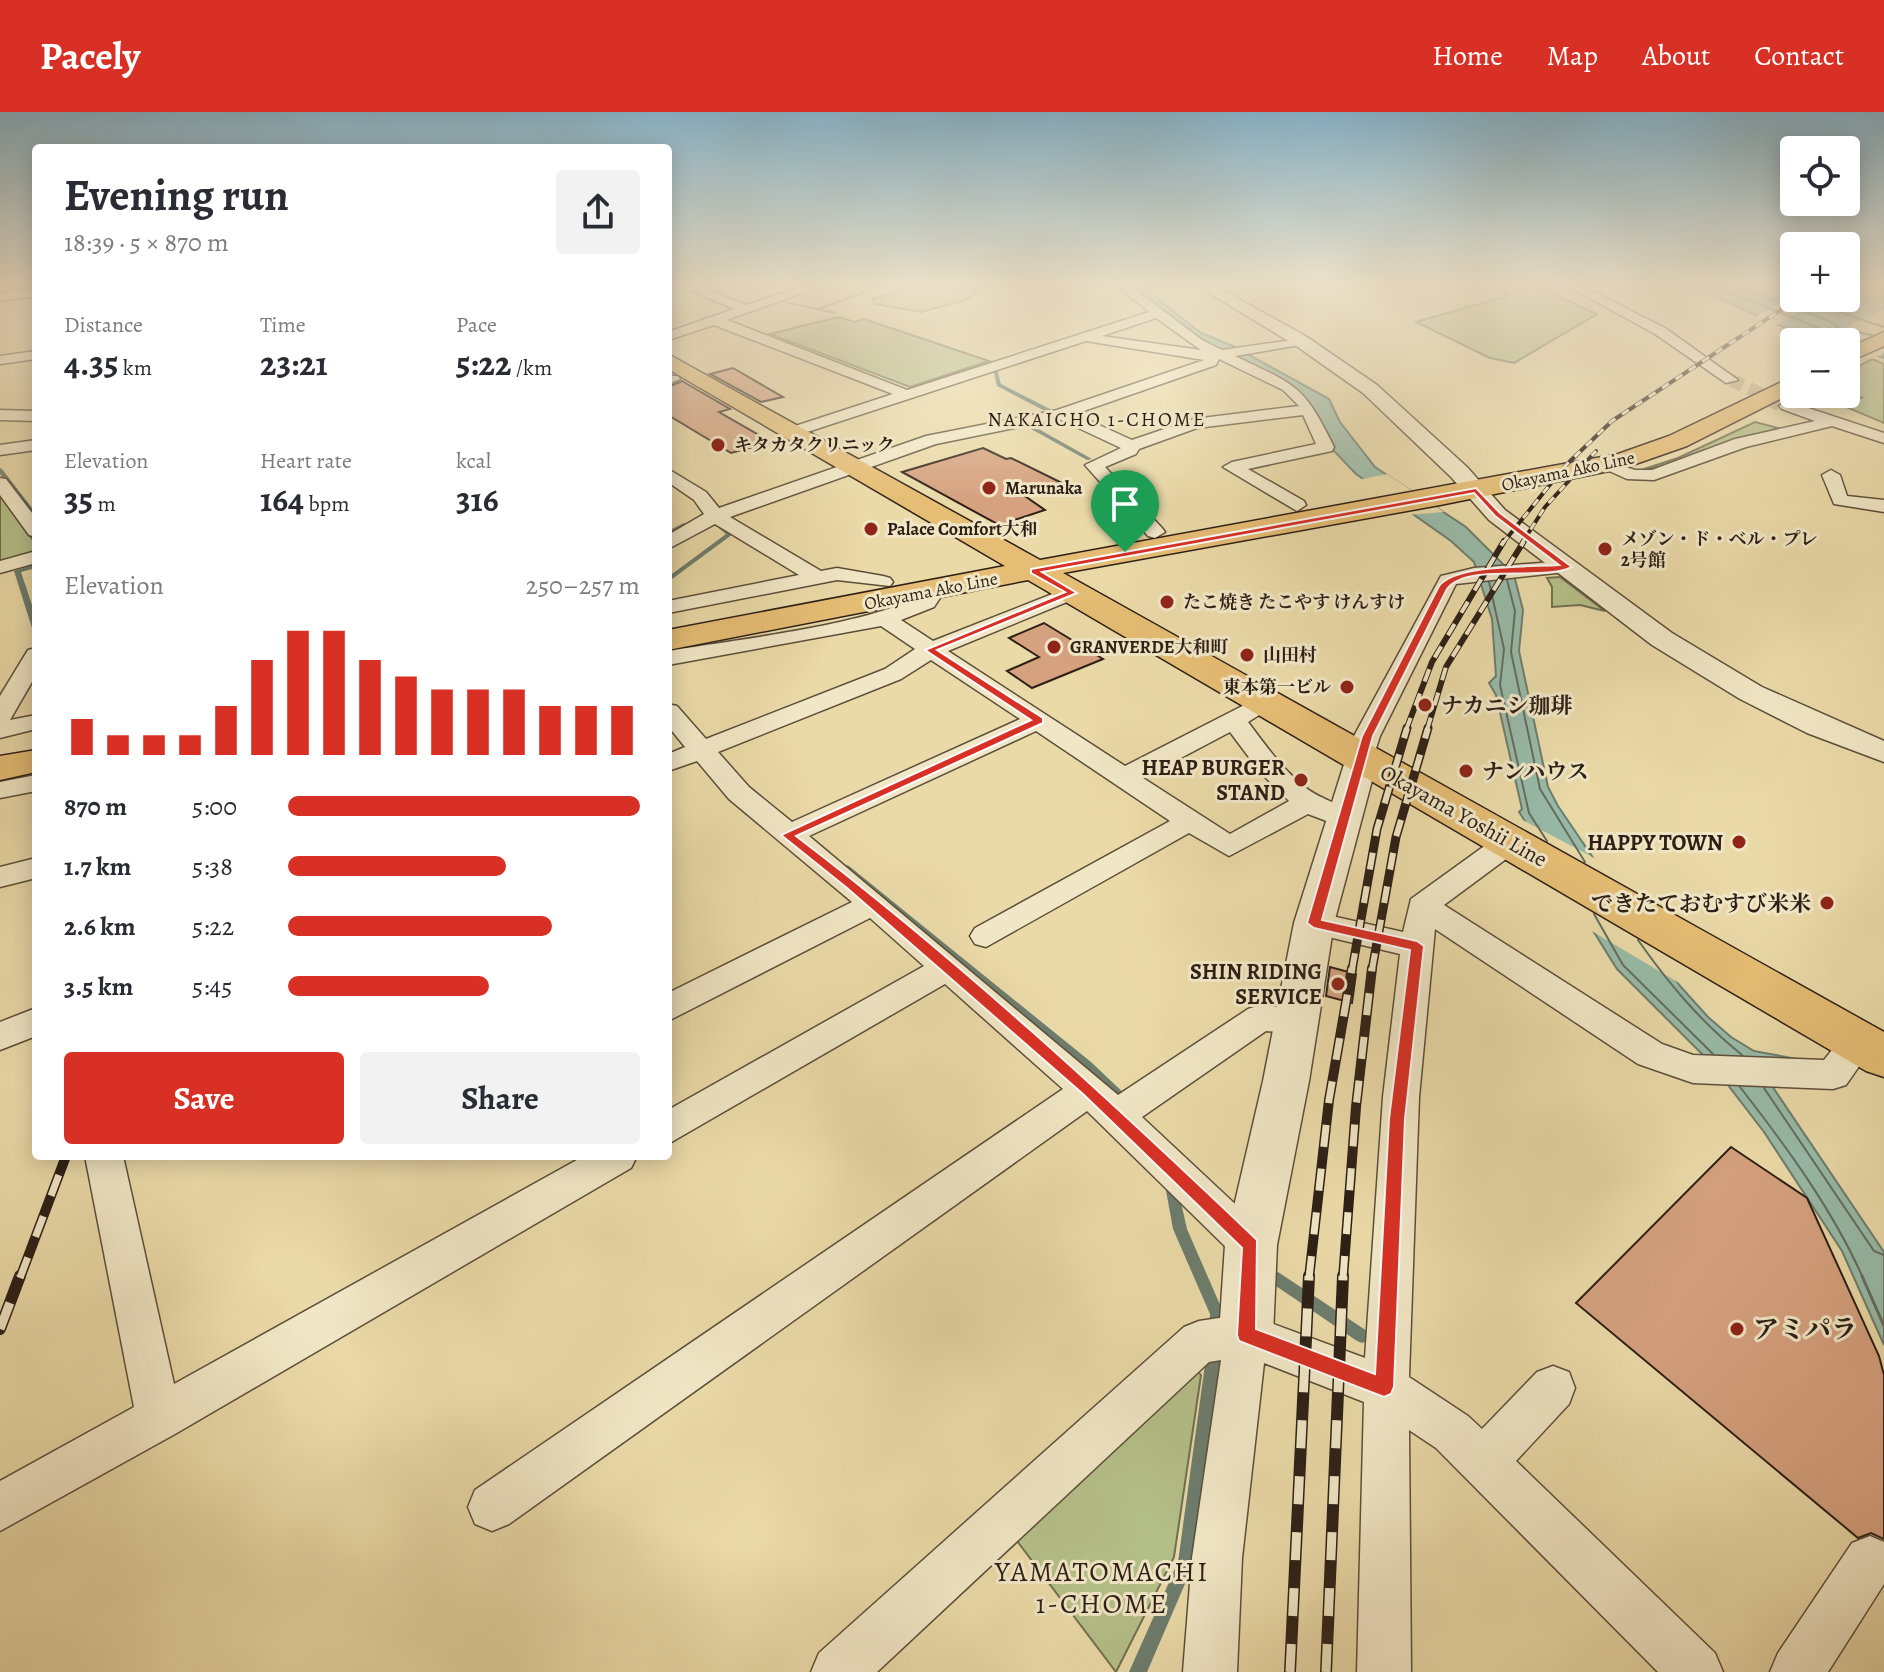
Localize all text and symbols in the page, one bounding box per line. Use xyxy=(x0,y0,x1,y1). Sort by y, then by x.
text: Pacely xyxy=(40,30,140,82)
text: Home xyxy=(1432,37,1503,75)
text: Map xyxy=(1547,37,1598,75)
text: About xyxy=(1642,37,1710,75)
text: Contact xyxy=(1754,37,1844,75)
map controls xyxy=(1780,136,1860,408)
button: locate xyxy=(1780,136,1860,216)
text: Evening run xyxy=(64,165,289,225)
button: share xyxy=(556,170,640,254)
text: 18:39 · 5 × 870 m xyxy=(64,225,229,260)
button: + xyxy=(1780,232,1860,312)
text: Distance xyxy=(64,310,143,340)
text: Time xyxy=(260,310,306,340)
text: Pace xyxy=(456,310,497,340)
button: − xyxy=(1780,328,1860,408)
text: 4.35 xyxy=(64,340,118,387)
text: 23:21 xyxy=(260,340,328,387)
text: 5:22 xyxy=(456,340,511,387)
text: km xyxy=(118,353,152,383)
text: /km xyxy=(511,353,552,383)
district label: NAKAICHO 1-CHOME xyxy=(987,406,1207,433)
place label: キタカタクリニック xyxy=(734,433,895,457)
marker: キタカタクリニック xyxy=(709,436,727,454)
street label: Okayama Ako Line xyxy=(1499,445,1637,497)
text: Elevation xyxy=(64,446,148,476)
text: Heart rate xyxy=(260,446,352,476)
text: kcal xyxy=(456,446,491,476)
pin xyxy=(1091,470,1159,552)
text: 35 xyxy=(64,476,93,523)
text: 164 xyxy=(260,476,304,523)
text: 316 xyxy=(456,476,499,523)
place label: Marunaka xyxy=(1005,476,1083,500)
marker: Marunaka xyxy=(980,479,998,497)
icon: arrive xyxy=(1103,482,1147,526)
text: m xyxy=(93,489,116,519)
text: bpm xyxy=(304,489,349,519)
place label: Palace Comfort大和 xyxy=(887,517,1038,541)
marker: Palace Comfort大和 xyxy=(862,520,880,538)
place label: メゾン・ド・ベル・プレ 2号館 xyxy=(1621,527,1818,572)
marker: メゾン・ド・ベル・プレ 2号館 xyxy=(1596,540,1614,558)
street label: Okayama Ako Line xyxy=(862,566,1000,616)
text: Elevation xyxy=(64,568,164,603)
text: 250–257 m xyxy=(526,568,640,603)
place label: たこ焼き たこやす けんすけ xyxy=(1183,590,1405,614)
marker: たこ焼き たこやす けんすけ xyxy=(1158,593,1176,611)
place label: GRANVERDE大和町 xyxy=(1070,635,1228,659)
marker: GRANVERDE大和町 xyxy=(1045,638,1063,656)
place label: 山田村 xyxy=(1263,643,1317,667)
marker: 山田村 xyxy=(1238,646,1256,664)
place label: 東本第一ビル xyxy=(1223,675,1331,699)
marker: 東本第一ビル xyxy=(1338,678,1356,696)
place label: ナカニシ珈琲 xyxy=(1441,691,1573,721)
marker: ナカニシ珈琲 xyxy=(1416,696,1434,714)
place label: HEAP BURGER STAND xyxy=(1141,753,1286,808)
street label: Okayama Yoshii Line xyxy=(1375,757,1552,874)
place label: ナンハウス xyxy=(1482,757,1589,787)
marker: ナンハウス xyxy=(1457,762,1475,780)
marker: HEAP BURGER STAND xyxy=(1292,771,1310,789)
text: 870 m xyxy=(64,789,127,824)
text: 5:00 xyxy=(192,789,237,824)
place label: HAPPY TOWN xyxy=(1587,828,1723,858)
marker: HAPPY TOWN xyxy=(1730,833,1748,851)
text: 1.7 km xyxy=(64,849,131,884)
text: 5:38 xyxy=(192,849,233,884)
place label: できたておむすび米米 xyxy=(1591,889,1811,919)
marker: できたておむすび米米 xyxy=(1818,894,1836,912)
text: 2.6 km xyxy=(64,909,136,944)
text: 5:22 xyxy=(192,909,234,944)
place label: SHIN RIDING SERVICE xyxy=(1190,957,1322,1012)
text: 3.5 km xyxy=(64,969,133,1004)
text: 5:45 xyxy=(192,969,232,1004)
marker: SHIN RIDING SERVICE xyxy=(1329,975,1347,993)
button: Save xyxy=(64,1052,344,1144)
button: Share xyxy=(360,1052,640,1144)
place label: アミパラ xyxy=(1753,1312,1857,1347)
marker: アミパラ xyxy=(1728,1320,1746,1338)
district label: YAMATOMACHI 1-CHOME xyxy=(994,1553,1209,1623)

